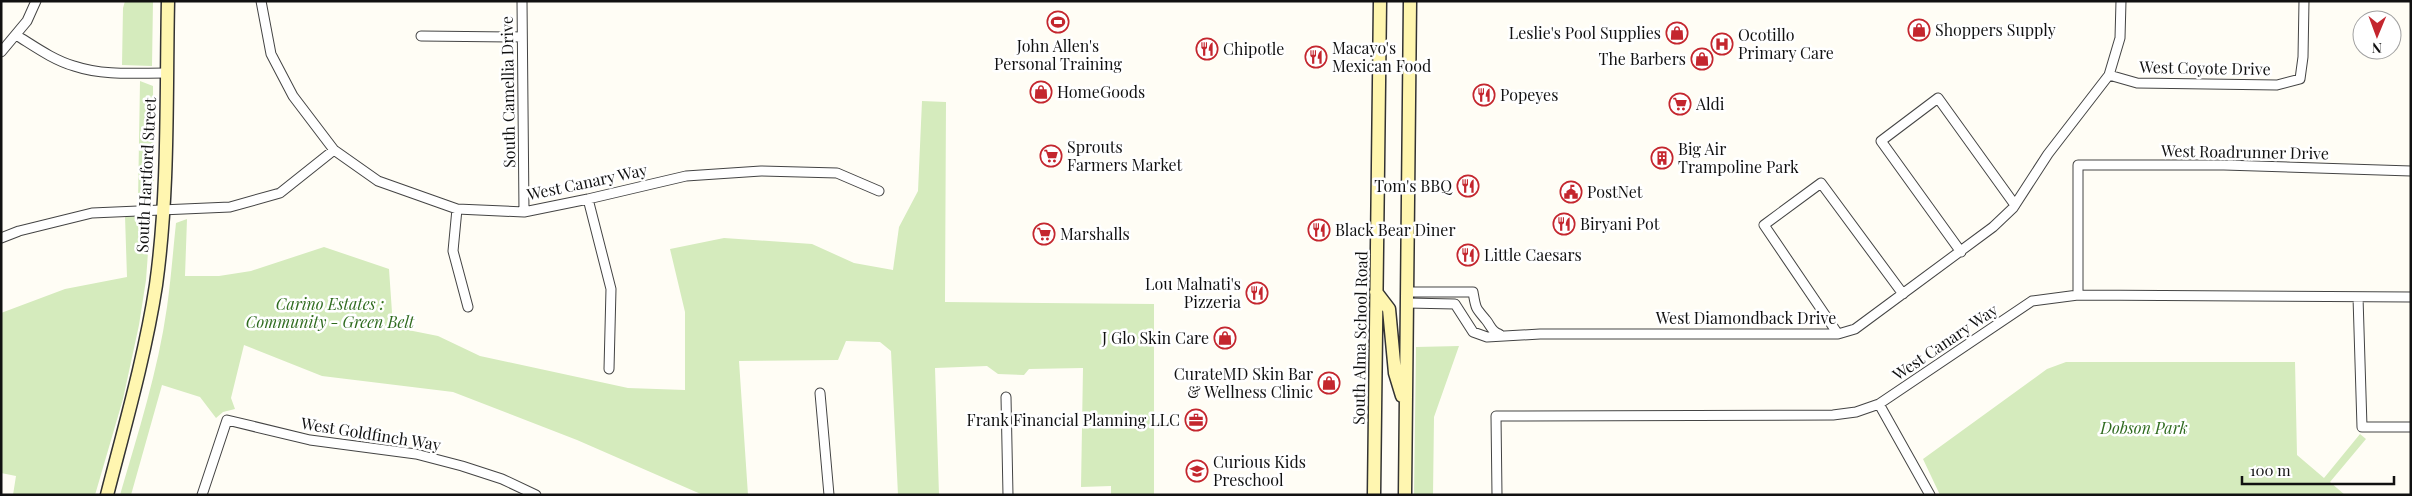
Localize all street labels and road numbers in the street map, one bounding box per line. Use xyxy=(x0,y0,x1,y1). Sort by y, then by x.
street label: South Camellia Drive xyxy=(496,16,519,168)
street label: West Coyote Drive xyxy=(2138,56,2271,79)
street label: South Hartford Street xyxy=(131,97,160,253)
street label: West Roadrunner Drive xyxy=(2160,140,2329,163)
street label: West Canary Way xyxy=(524,159,649,205)
street label: South Alma School Road xyxy=(1347,251,1372,425)
street label: West Canary Way xyxy=(1887,299,2001,385)
street label: West Diamondback Drive xyxy=(1655,307,1836,328)
street label: West Goldfinch Way xyxy=(299,412,443,455)

